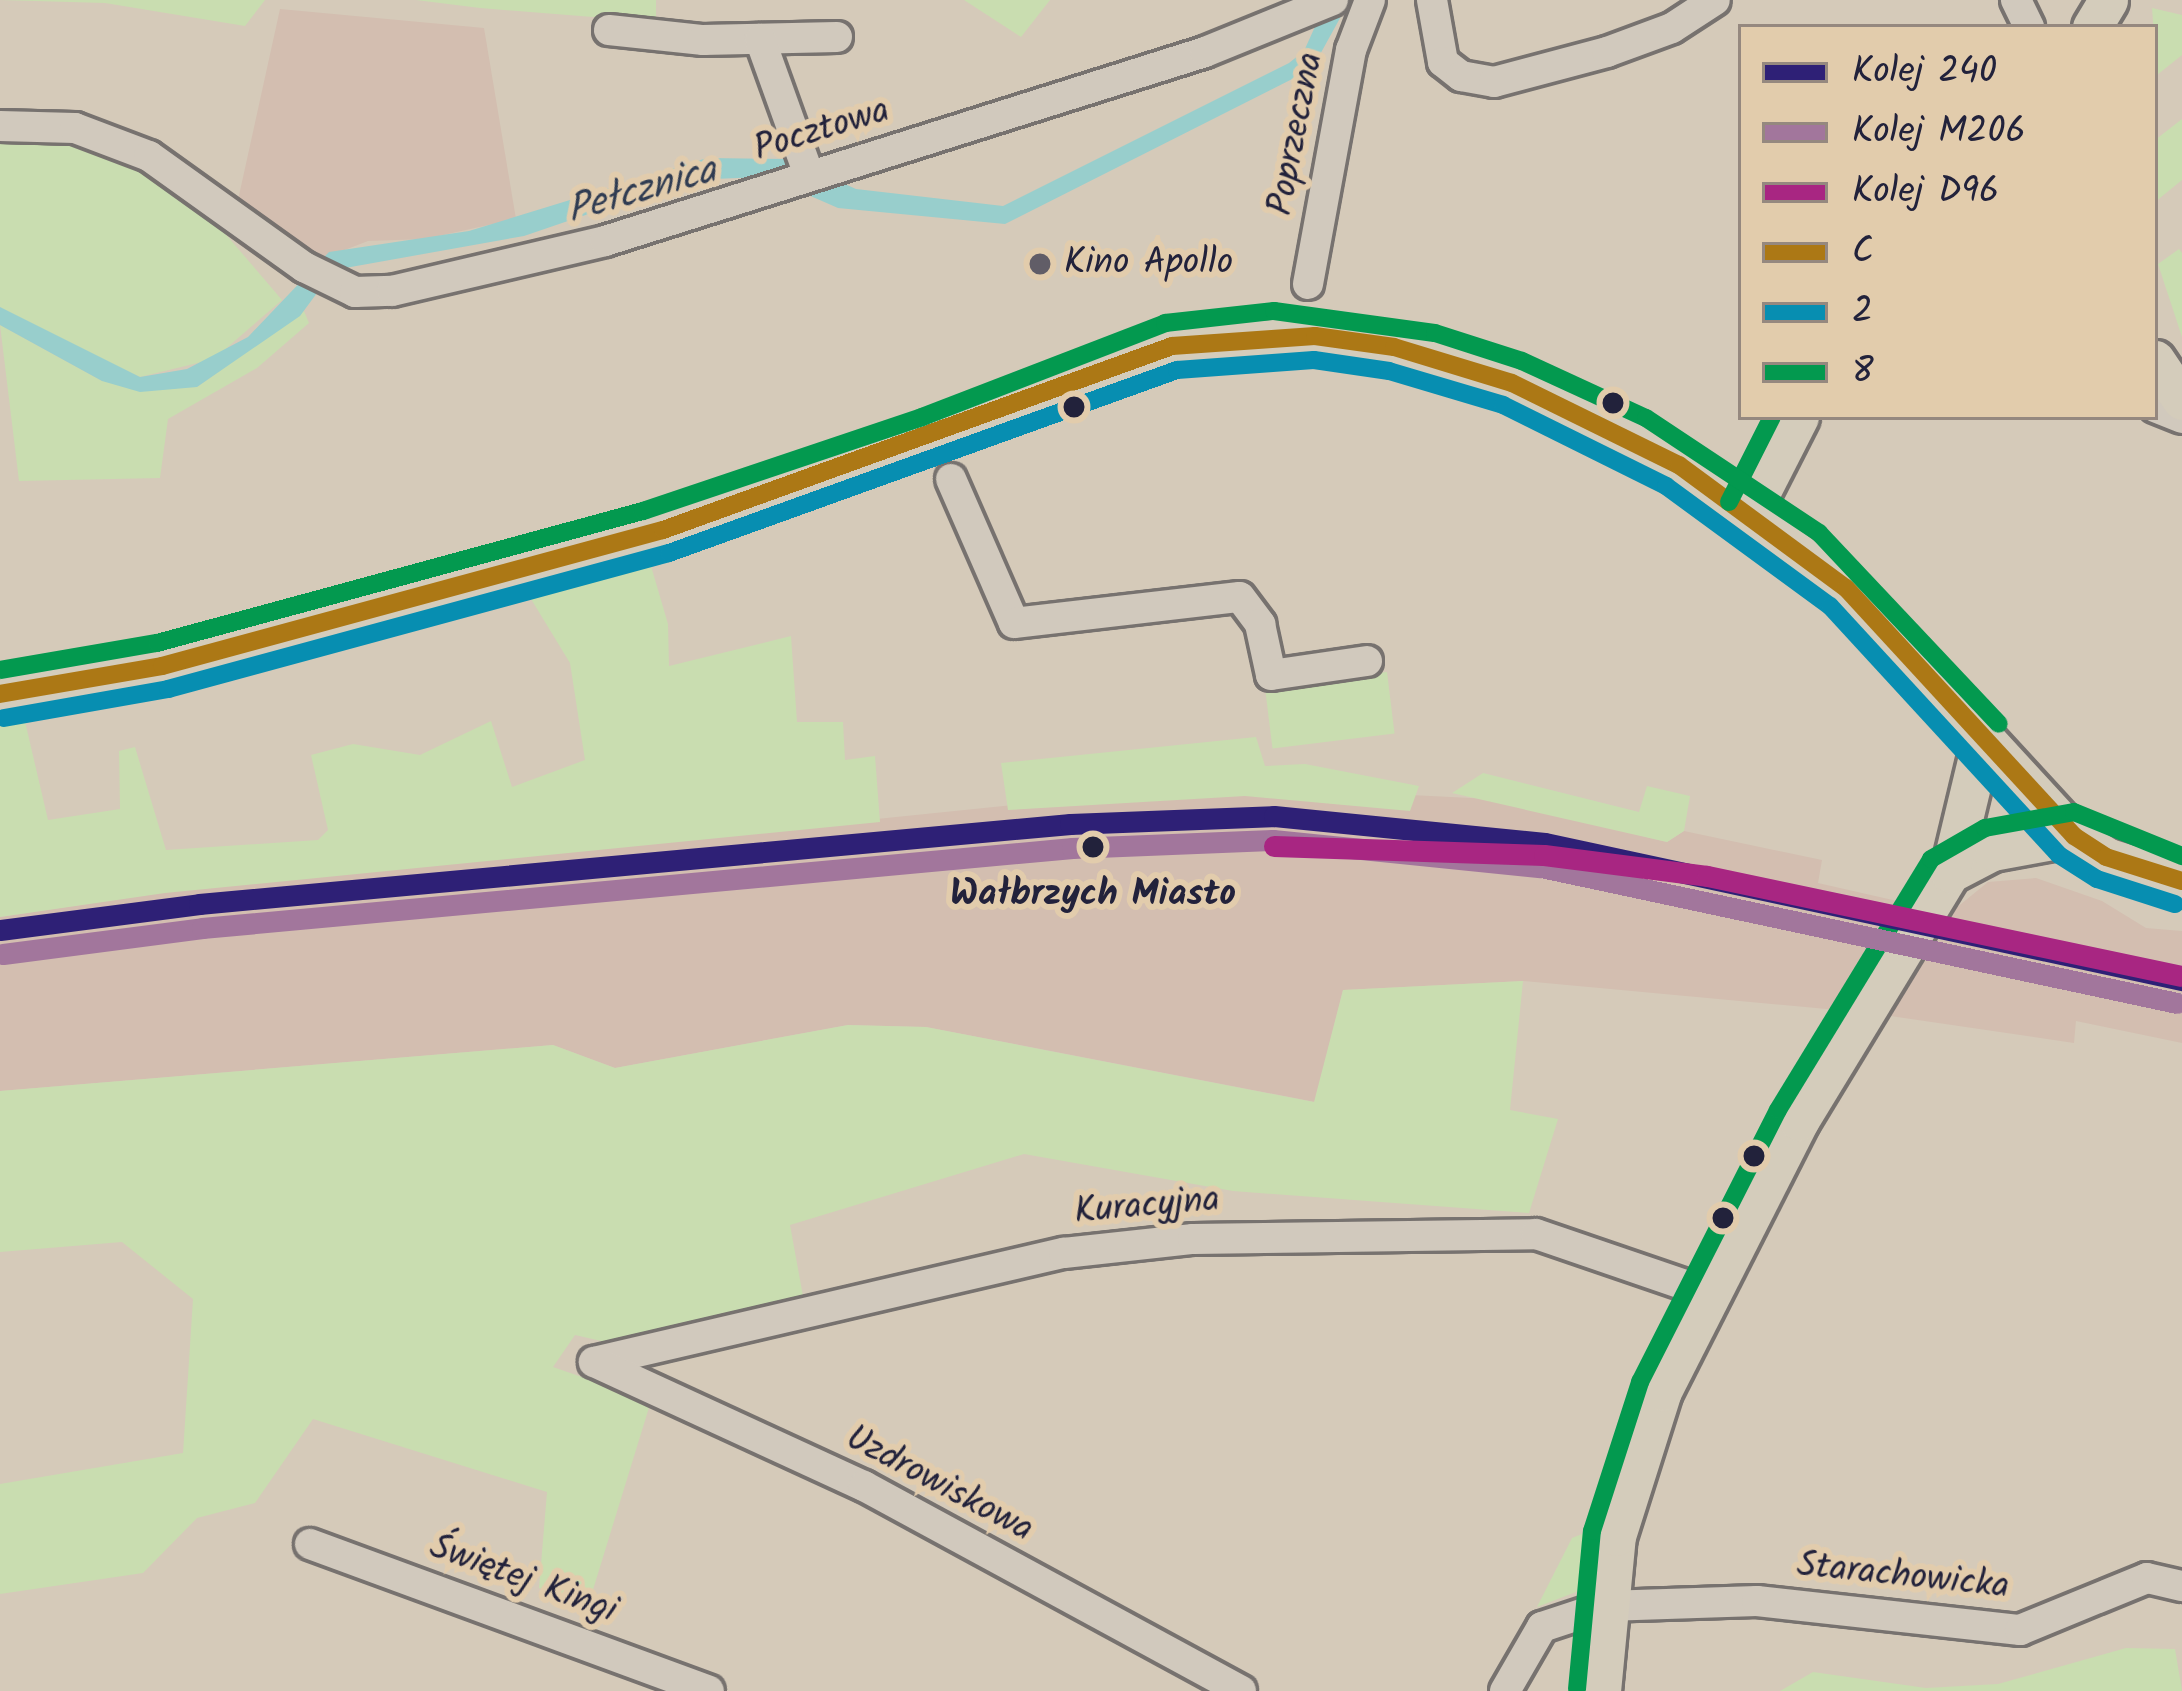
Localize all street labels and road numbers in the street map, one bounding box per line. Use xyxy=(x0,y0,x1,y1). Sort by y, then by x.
street label: Poprzeczna xyxy=(1260,49,1334,219)
street label: Pocztowa xyxy=(749,90,895,172)
street label: Kuracyjna xyxy=(1073,1179,1221,1235)
street label: Uzdrowiskowa xyxy=(838,1418,1040,1552)
street label: Świętej Kingi xyxy=(424,1526,622,1634)
street label: Starachowicka xyxy=(1795,1544,2011,1610)

